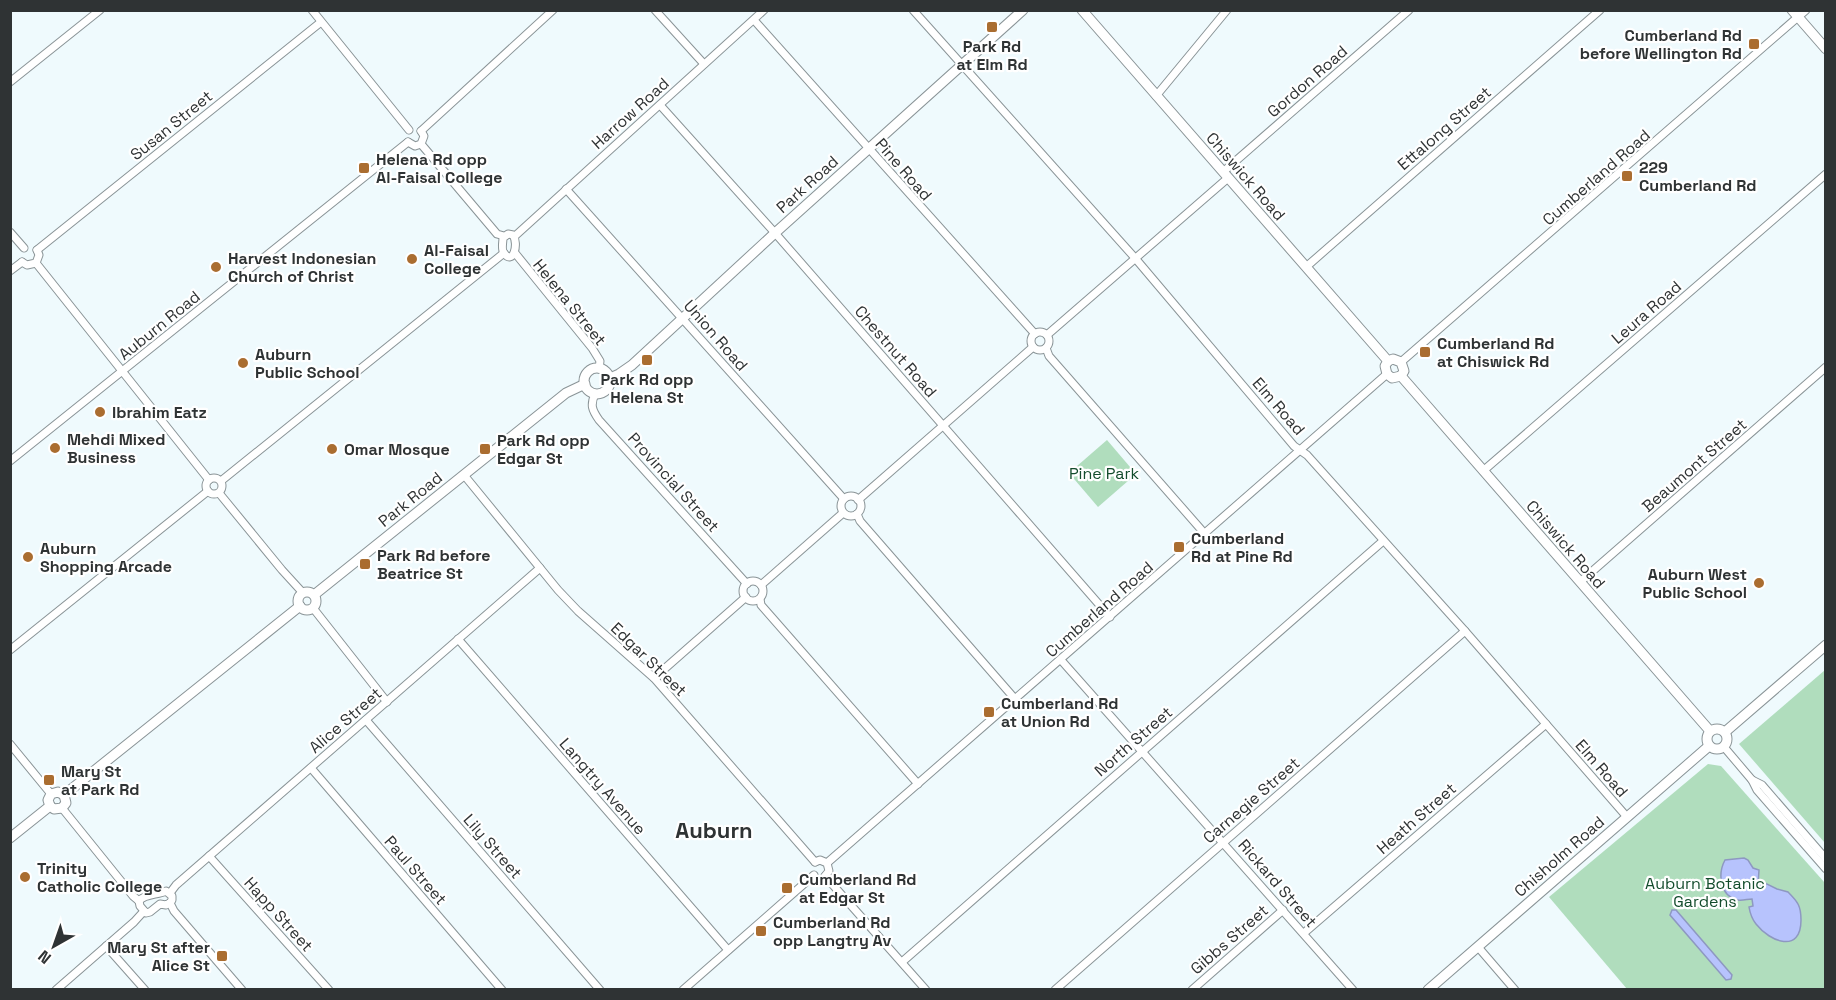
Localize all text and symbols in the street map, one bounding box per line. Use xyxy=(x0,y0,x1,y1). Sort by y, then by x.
marker: Park Rd at Elm Rd xyxy=(985,20,999,34)
place label: Cumberland Rd before Wellington Rd xyxy=(1580,25,1742,64)
place label: Park Rd at Elm Rd xyxy=(956,36,1028,75)
marker: Cumberland Rd before Wellington Rd xyxy=(1747,37,1761,51)
street label: Gordon Road xyxy=(1263,41,1352,122)
street label: Harrow Road xyxy=(587,73,674,154)
street label: Ettalong Street xyxy=(1393,82,1496,175)
street label: Susan Street xyxy=(126,86,217,165)
street label: Cumberland Road xyxy=(1538,125,1655,230)
street label: Chiswick Road xyxy=(1201,128,1290,225)
street label: Pine Road xyxy=(871,134,937,205)
place label: Helena Rd opp Al-Faisal College xyxy=(376,149,502,188)
street label: Park Road xyxy=(772,151,843,218)
place label: 229 Cumberland Rd xyxy=(1639,157,1757,196)
marker: Helena Rd opp Al-Faisal College xyxy=(357,161,371,175)
marker: 229 Cumberland Rd xyxy=(1620,169,1634,183)
place label: Al-Faisal College xyxy=(424,240,489,279)
place label: Harvest Indonesian Church of Christ xyxy=(228,248,376,287)
marker: Al-Faisal College xyxy=(405,252,419,266)
street label: Helena Street xyxy=(528,255,611,350)
marker: Harvest Indonesian Church of Christ xyxy=(209,260,223,274)
street label: Leura Road xyxy=(1607,276,1686,349)
street label: Auburn Road xyxy=(114,286,204,365)
street label: Union Road xyxy=(679,295,752,375)
street label: Chestnut Road xyxy=(850,301,941,402)
place label: Cumberland Rd at Chiswick Rd xyxy=(1437,333,1555,372)
place label: Auburn Public School xyxy=(255,344,359,383)
marker: Cumberland Rd at Chiswick Rd xyxy=(1418,345,1432,359)
marker: Park Rd opp Helena St xyxy=(640,353,654,367)
marker: Auburn Public School xyxy=(236,356,250,370)
place label: Park Rd opp Helena St xyxy=(601,369,693,408)
street label: Elm Road xyxy=(1248,373,1310,440)
place label: Ibrahim Eatz xyxy=(112,402,207,423)
marker: Ibrahim Eatz xyxy=(93,405,107,419)
street label: Beaumont Street xyxy=(1637,414,1751,517)
street label: Provincial Street xyxy=(623,428,724,537)
place label: Mehdi Mixed Business xyxy=(67,429,166,468)
place label: Park Rd opp Edgar St xyxy=(497,430,590,469)
place label: Omar Mosque xyxy=(344,439,450,460)
marker: Mehdi Mixed Business xyxy=(48,441,62,455)
marker: Omar Mosque xyxy=(325,442,339,456)
marker: Park Rd opp Edgar St xyxy=(478,442,492,456)
park label: Pine Park xyxy=(1069,463,1139,484)
street label: Park Road xyxy=(374,467,447,532)
street label: Chiswick Road xyxy=(1521,496,1610,593)
place label: Cumberland Rd at Pine Rd xyxy=(1191,528,1293,567)
place label: Auburn Shopping Arcade xyxy=(40,538,172,577)
marker: Cumberland Rd at Pine Rd xyxy=(1172,540,1186,554)
place label: Park Rd before Beatrice St xyxy=(377,545,491,584)
marker: Auburn Shopping Arcade xyxy=(21,550,35,564)
marker: Park Rd before Beatrice St xyxy=(358,557,372,571)
street label: Cumberland Road xyxy=(1041,557,1158,662)
place label: Auburn West Public School xyxy=(1643,564,1747,603)
marker: Auburn West Public School xyxy=(1752,576,1766,590)
street label: Edgar Street xyxy=(606,618,691,701)
street label: Alice Street xyxy=(304,683,386,758)
place label: Cumberland Rd at Union Rd xyxy=(1001,693,1119,732)
street label: North Street xyxy=(1090,702,1177,781)
marker: Cumberland Rd at Union Rd xyxy=(982,705,996,719)
street label: Langtry Avenue xyxy=(555,734,650,839)
street label: Elm Road xyxy=(1571,735,1633,802)
street label: Carnegie Street xyxy=(1199,753,1304,848)
place label: Mary St at Park Rd xyxy=(61,761,140,800)
marker: Mary St at Park Rd xyxy=(42,773,56,787)
street label: Heath Street xyxy=(1372,778,1461,859)
street label: Lily Street xyxy=(459,809,527,883)
street label: Chisholm Road xyxy=(1510,811,1609,901)
district label: Auburn xyxy=(675,816,753,844)
street label: Paul Street xyxy=(380,831,451,909)
street label: Rickard Street xyxy=(1234,835,1322,932)
place label: Trinity Catholic College xyxy=(37,858,162,897)
place label: Cumberland Rd at Edgar St xyxy=(799,869,917,908)
marker: Trinity Catholic College xyxy=(18,870,32,884)
street label: Happ Street xyxy=(240,873,318,956)
park label: Auburn Botanic Gardens xyxy=(1645,873,1765,912)
marker: Cumberland Rd at Edgar St xyxy=(780,881,794,895)
street label: Gibbs Street xyxy=(1186,900,1273,979)
place label: Cumberland Rd opp Langtry Av xyxy=(773,912,892,951)
north arrow xyxy=(24,916,84,976)
marker: Cumberland Rd opp Langtry Av xyxy=(754,924,768,938)
place label: Mary St after Alice St xyxy=(107,937,210,976)
text: N xyxy=(34,946,56,969)
marker: Mary St after Alice St xyxy=(215,949,229,963)

